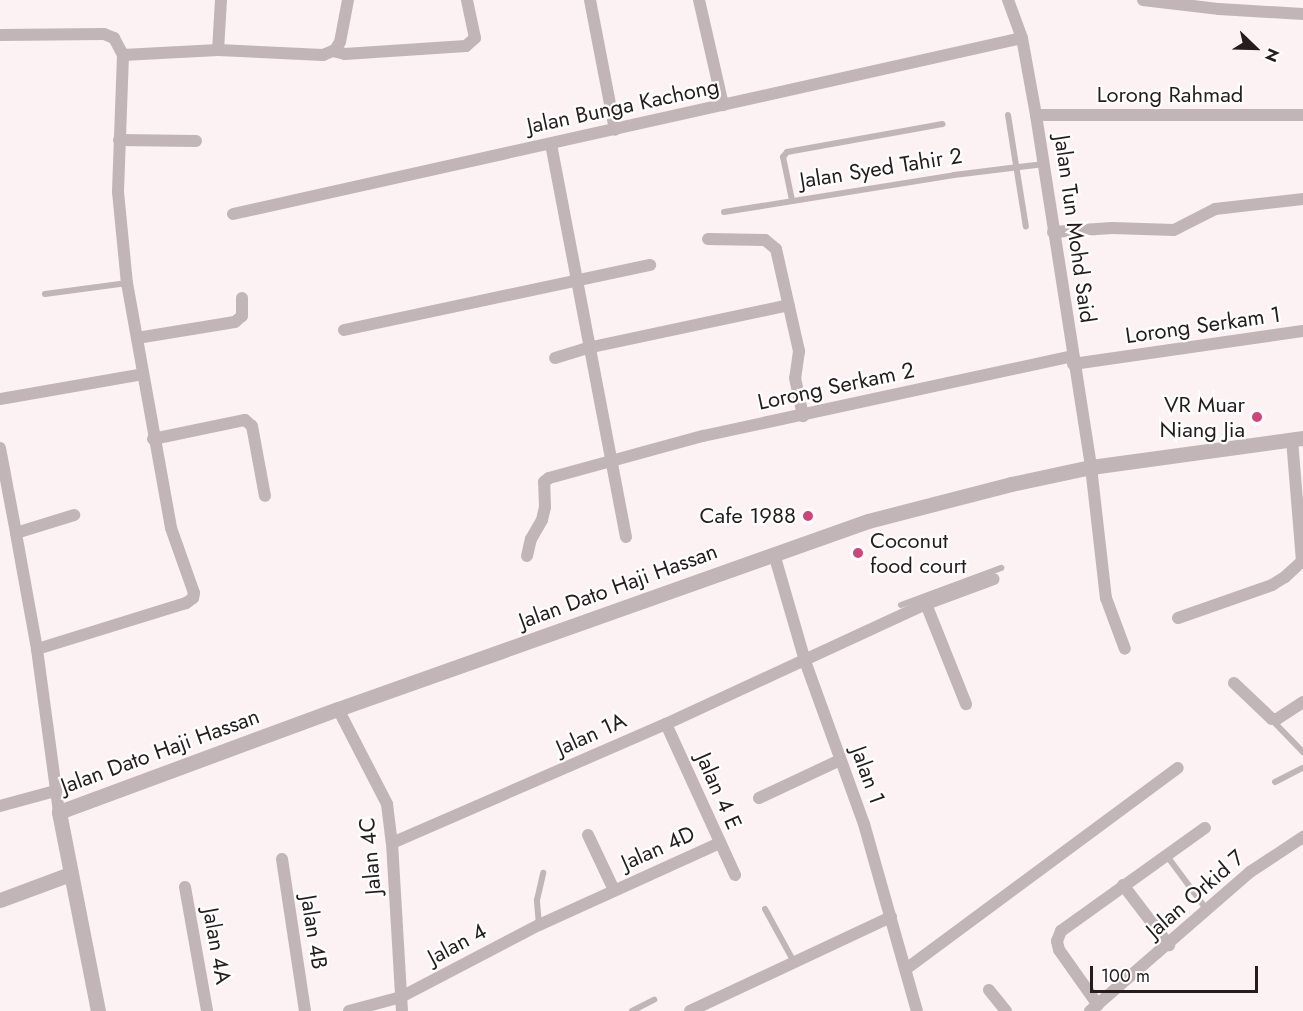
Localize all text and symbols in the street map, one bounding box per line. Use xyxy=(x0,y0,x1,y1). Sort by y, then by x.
north arrow xyxy=(1225,18,1285,78)
text: N xyxy=(1259,45,1285,66)
street label: Jalan Bunga Kachong xyxy=(524,73,722,139)
street label: Lorong Rahmad xyxy=(1097,82,1243,108)
street label: Jalan Tun Mohd Said xyxy=(1049,133,1101,325)
street label: Jalan Syed Tahir 2 xyxy=(798,142,964,194)
street label: Lorong Serkam 1 xyxy=(1124,301,1282,349)
street label: Lorong Serkam 2 xyxy=(755,357,917,415)
place label: VR Muar Niang Jia xyxy=(1159,391,1245,442)
marker: VR Muar Niang Jia xyxy=(1250,410,1264,424)
place label: Cafe 1988 xyxy=(700,503,796,529)
marker: Cafe 1988 xyxy=(801,509,815,523)
place label: Coconut food court xyxy=(870,527,966,578)
street label: Jalan Dato Haji Hassan xyxy=(515,538,721,634)
marker: Coconut food court xyxy=(851,546,865,560)
street label: Jalan Dato Haji Hassan xyxy=(57,703,263,799)
street label: Jalan 1A xyxy=(552,707,630,761)
street label: Jalan 1 xyxy=(845,743,891,807)
street label: Jalan 4 E xyxy=(690,749,748,833)
street label: Jalan 4C xyxy=(353,816,387,896)
street label: Jalan 4D xyxy=(617,820,699,876)
street label: Jalan Orkid 7 xyxy=(1141,844,1249,944)
street label: Jalan 4B xyxy=(295,893,333,971)
street label: Jalan 4A xyxy=(197,906,237,986)
street label: Jalan 4 xyxy=(423,918,491,970)
scale bar xyxy=(1093,954,1261,992)
text: 100 m xyxy=(1101,963,1150,989)

